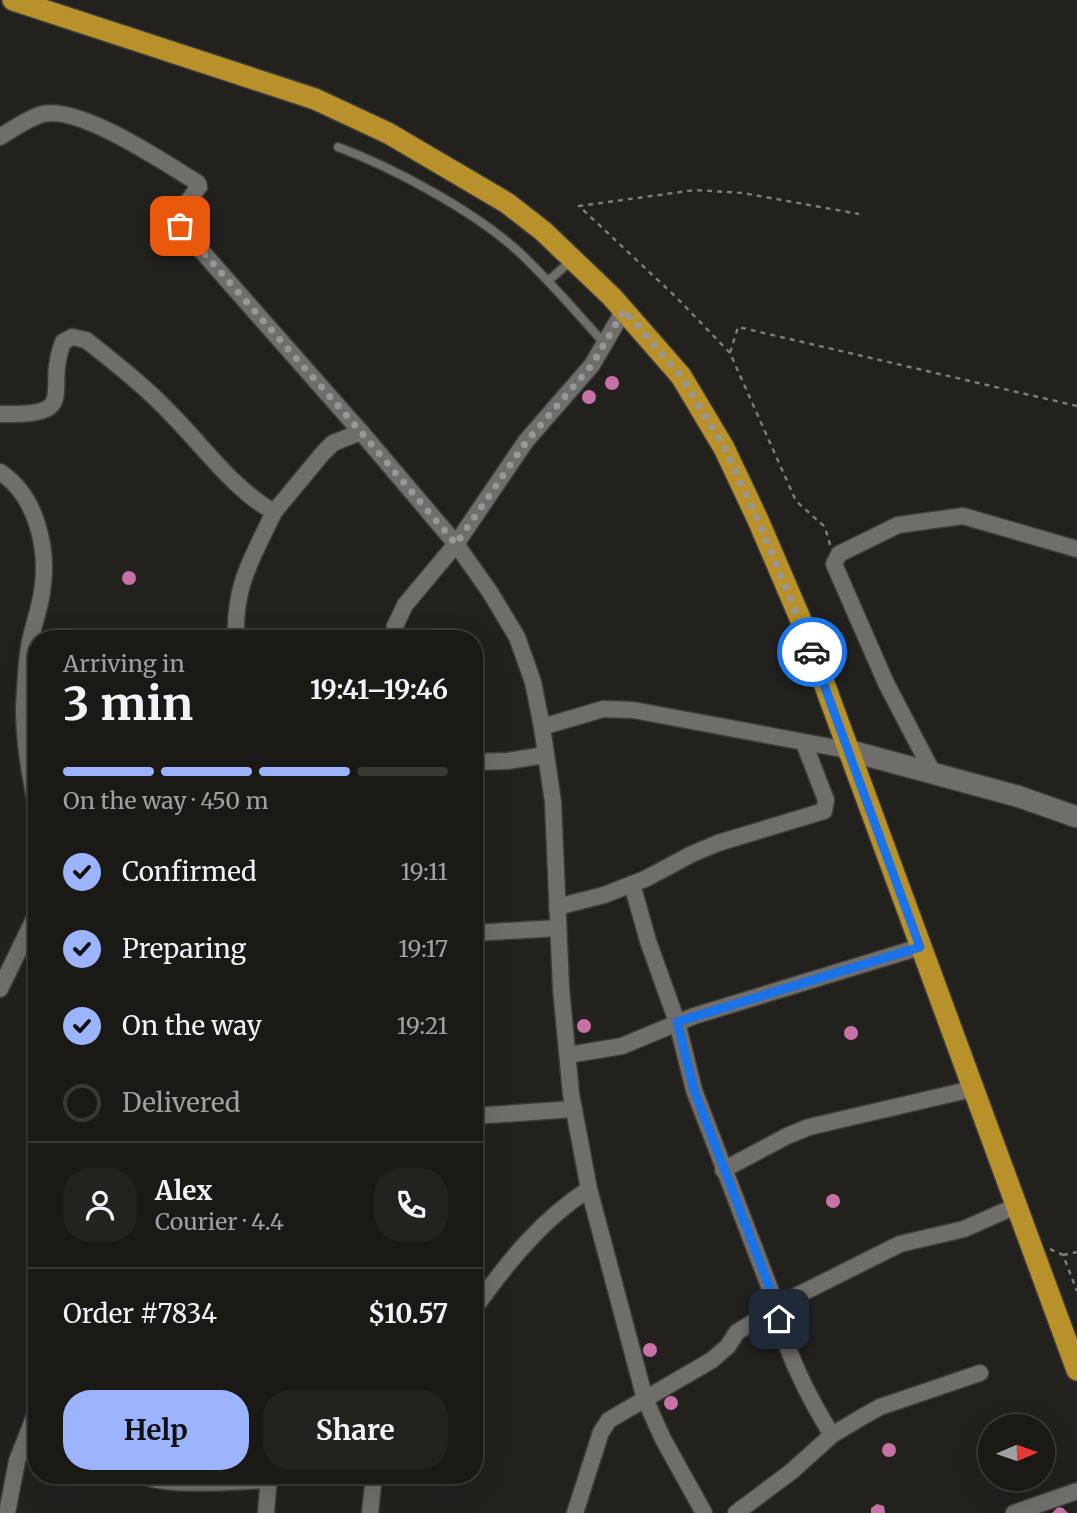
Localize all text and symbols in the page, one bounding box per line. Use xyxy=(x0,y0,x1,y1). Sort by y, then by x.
pin xyxy=(150,196,210,256)
icon: bag xyxy=(161,207,199,245)
courier xyxy=(777,617,847,687)
icon: car xyxy=(793,633,831,671)
text: Arriving in xyxy=(63,649,185,678)
text: 19:41–19:46 xyxy=(310,673,448,706)
text: 3 min xyxy=(63,675,193,733)
text: On the way · 450 m xyxy=(63,786,269,815)
icon: check xyxy=(63,853,101,891)
text: Confirmed xyxy=(122,855,257,888)
text: 19:11 xyxy=(400,857,448,886)
icon: check xyxy=(63,930,101,968)
text: Preparing xyxy=(122,932,246,965)
text: 19:17 xyxy=(398,934,448,963)
icon: check xyxy=(63,1007,101,1045)
text: On the way xyxy=(122,1009,262,1042)
text: 19:21 xyxy=(397,1011,448,1040)
text: Delivered xyxy=(122,1086,241,1119)
button: person xyxy=(63,1168,137,1242)
button: phone xyxy=(374,1168,448,1242)
text: Alex xyxy=(155,1174,212,1207)
text: Courier · 4.4 xyxy=(155,1207,284,1236)
pin xyxy=(749,1289,809,1349)
text: Order #7834 xyxy=(63,1297,217,1330)
text: $10.57 xyxy=(368,1297,448,1330)
icon: home xyxy=(760,1300,798,1338)
button: Help xyxy=(63,1390,249,1470)
button: Share xyxy=(263,1390,448,1470)
north arrow xyxy=(978,1414,1055,1491)
map controls xyxy=(978,1414,1055,1491)

